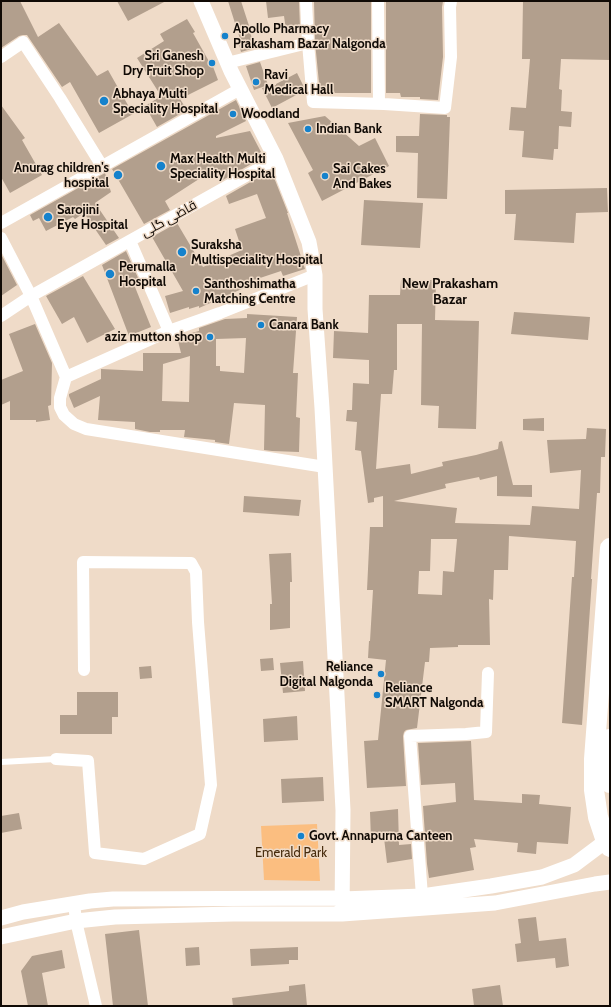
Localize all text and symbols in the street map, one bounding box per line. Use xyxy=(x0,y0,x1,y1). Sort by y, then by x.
place label: Apollo Pharmacy Prakasham Bazar Nalgonda xyxy=(233,21,386,52)
marker: Apollo Pharmacy Prakasham Bazar Nalgonda xyxy=(220,31,230,41)
place label: Sri Ganesh Dry Fruit Shop xyxy=(123,48,204,79)
marker: Sri Ganesh Dry Fruit Shop xyxy=(207,58,217,68)
place label: Ravi Medical Hall xyxy=(264,67,333,98)
marker: Ravi Medical Hall xyxy=(251,77,261,87)
place label: Abhaya Multi Speciality Hospital xyxy=(113,86,218,117)
marker: Abhaya Multi Speciality Hospital xyxy=(98,95,110,107)
place label: Woodland xyxy=(241,106,300,122)
marker: Woodland xyxy=(228,109,238,119)
place label: Indian Bank xyxy=(316,121,382,137)
marker: Indian Bank xyxy=(303,124,313,134)
place label: Max Health Multi Speciality Hospital xyxy=(170,151,275,182)
place label: Anurag children's hospital xyxy=(14,160,109,191)
marker: Max Health Multi Speciality Hospital xyxy=(155,160,167,172)
place label: Sai Cakes And Bakes xyxy=(333,161,391,192)
marker: Anurag children's hospital xyxy=(112,169,124,181)
marker: Sai Cakes And Bakes xyxy=(320,171,330,181)
street label: قاضی گلی xyxy=(139,197,199,241)
place label: Sarojini Eye Hospital xyxy=(57,202,128,233)
marker: Sarojini Eye Hospital xyxy=(42,211,54,223)
place label: Suraksha Multispeciality Hospital xyxy=(191,237,323,268)
marker: Suraksha Multispeciality Hospital xyxy=(176,246,188,258)
place label: Perumalla Hospital xyxy=(119,259,176,290)
marker: Perumalla Hospital xyxy=(104,268,116,280)
place label: Santhoshimatha Matching Centre xyxy=(204,276,296,307)
district label: New Prakasham Bazar xyxy=(402,276,498,308)
marker: Santhoshimatha Matching Centre xyxy=(191,286,201,296)
place label: Canara Bank xyxy=(269,317,339,333)
marker: Canara Bank xyxy=(256,320,266,330)
place label: aziz mutton shop xyxy=(105,329,202,345)
marker: aziz mutton shop xyxy=(205,332,215,342)
place label: Reliance Digital Nalgonda xyxy=(280,659,373,690)
marker: Reliance Digital Nalgonda xyxy=(376,669,386,679)
place label: Reliance SMART Nalgonda xyxy=(385,680,484,711)
marker: Reliance SMART Nalgonda xyxy=(372,690,382,700)
place label: Govt. Annapurna Canteen xyxy=(309,828,453,844)
marker: Govt. Annapurna Canteen xyxy=(296,831,306,841)
park label: Emerald Park xyxy=(255,845,327,861)

